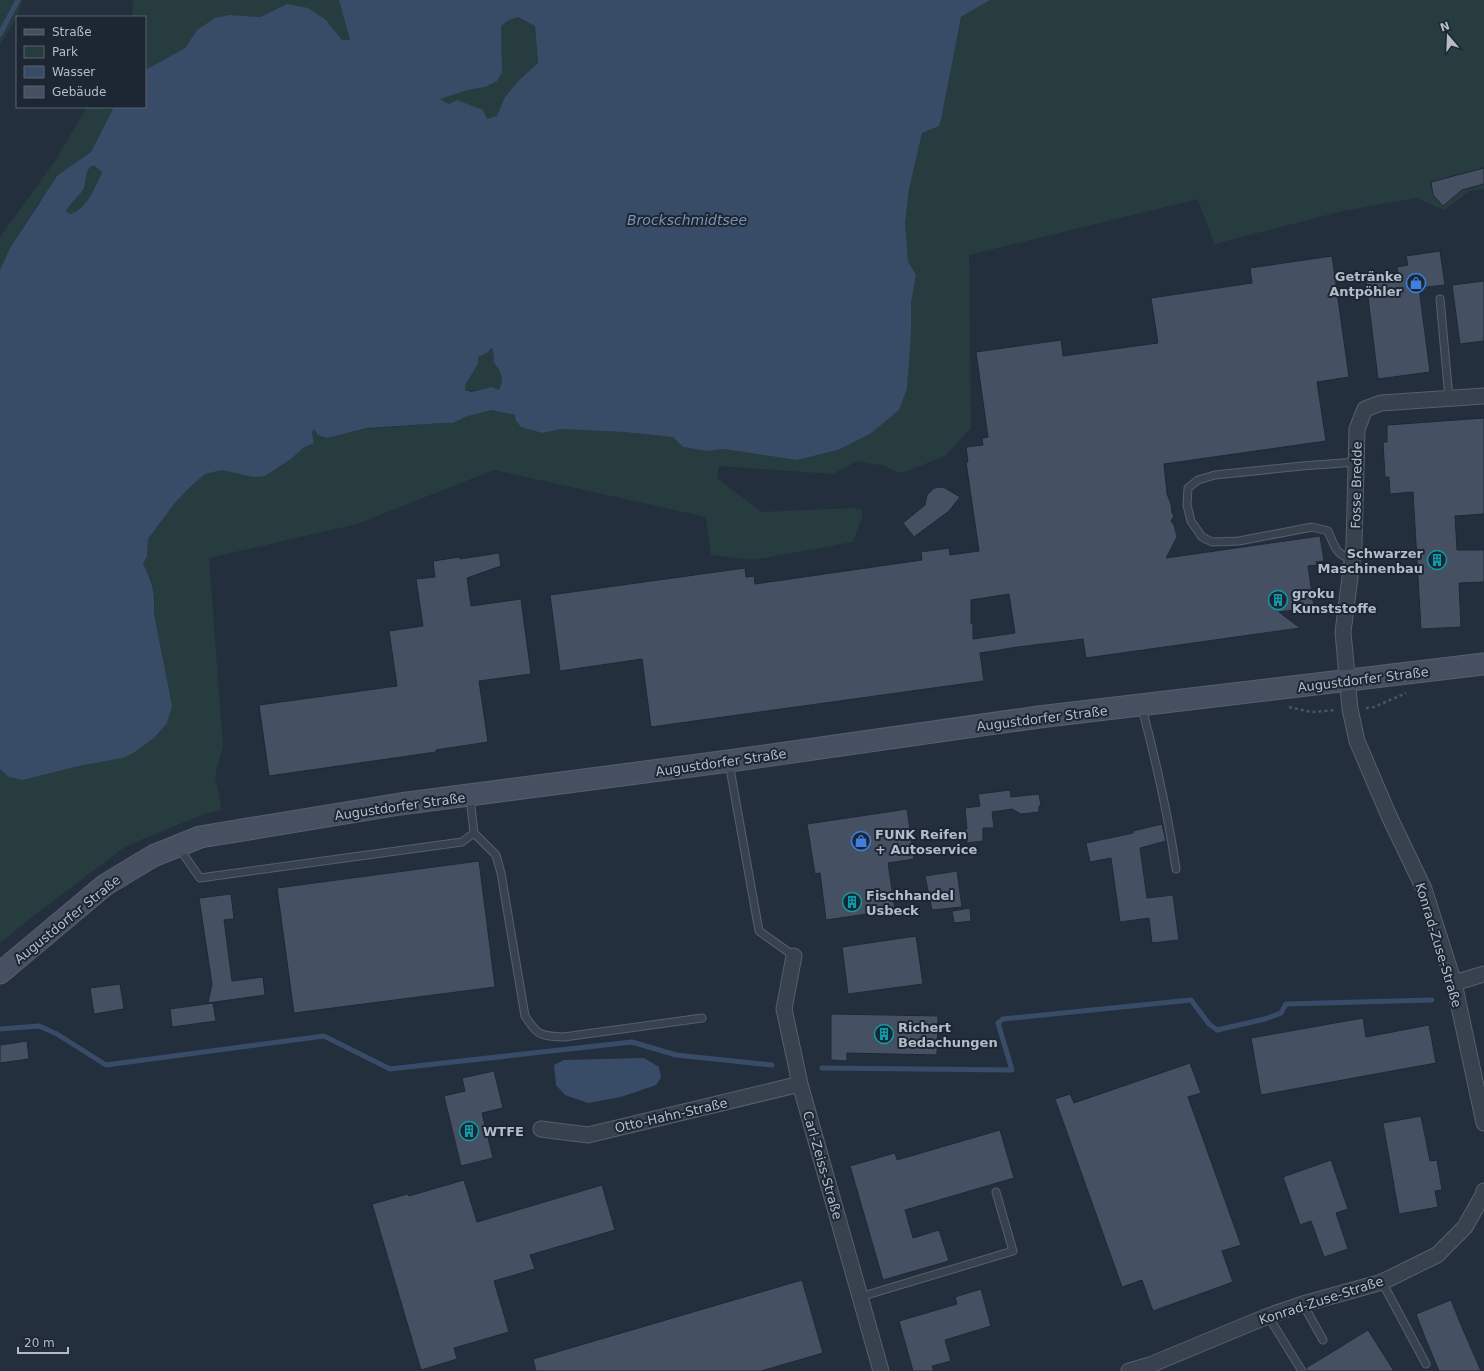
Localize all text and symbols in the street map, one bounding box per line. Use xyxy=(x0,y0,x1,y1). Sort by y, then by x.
legend xyxy=(16,16,146,108)
north arrow xyxy=(1428,16,1468,56)
text: N xyxy=(1438,19,1451,35)
text: Straße xyxy=(52,25,92,39)
text: Park xyxy=(52,45,78,59)
text: Wasser xyxy=(52,65,95,79)
text: Gebäude xyxy=(52,85,106,99)
water label: Brockschmidtsee xyxy=(627,212,747,228)
place label: Getränke Antpöhler xyxy=(1329,269,1403,299)
shop icon: Getränke Antpöhler xyxy=(1405,272,1427,294)
street label: Fosse Bredde xyxy=(1348,441,1365,529)
place label: Schwarzer Maschinenbau xyxy=(1317,546,1424,576)
building icon: Schwarzer Maschinenbau xyxy=(1426,549,1448,571)
place label: groku Kunststoffe xyxy=(1292,586,1377,616)
building icon: groku Kunststoffe xyxy=(1267,589,1289,611)
street label: Augustdorfer Straße xyxy=(1297,664,1429,695)
street label: Augustdorfer Straße xyxy=(976,703,1108,734)
street label: Augustdorfer Straße xyxy=(655,746,787,779)
street label: Augustdorfer Straße xyxy=(334,790,466,823)
place label: FUNK Reifen + Autoservice xyxy=(875,827,977,857)
shop icon: FUNK Reifen + Autoservice xyxy=(850,830,872,852)
street label: Augustdorfer Straße xyxy=(11,872,123,967)
street label: Konrad-Zuse-Straße xyxy=(1412,881,1465,1009)
place label: Fischhandel Usbeck xyxy=(866,888,954,918)
building icon: Fischhandel Usbeck xyxy=(841,891,863,913)
place label: Richert Bedachungen xyxy=(898,1020,998,1050)
building icon: Richert Bedachungen xyxy=(873,1023,895,1045)
street label: Otto-Hahn-Straße xyxy=(613,1095,729,1136)
street label: Carl-Zeiss-Straße xyxy=(800,1109,845,1221)
building icon: WTFE xyxy=(458,1120,480,1142)
place label: WTFE xyxy=(483,1124,524,1139)
street label: Konrad-Zuse-Straße xyxy=(1257,1273,1385,1328)
scale bar xyxy=(18,1329,68,1355)
text: 20 m xyxy=(24,1336,55,1350)

